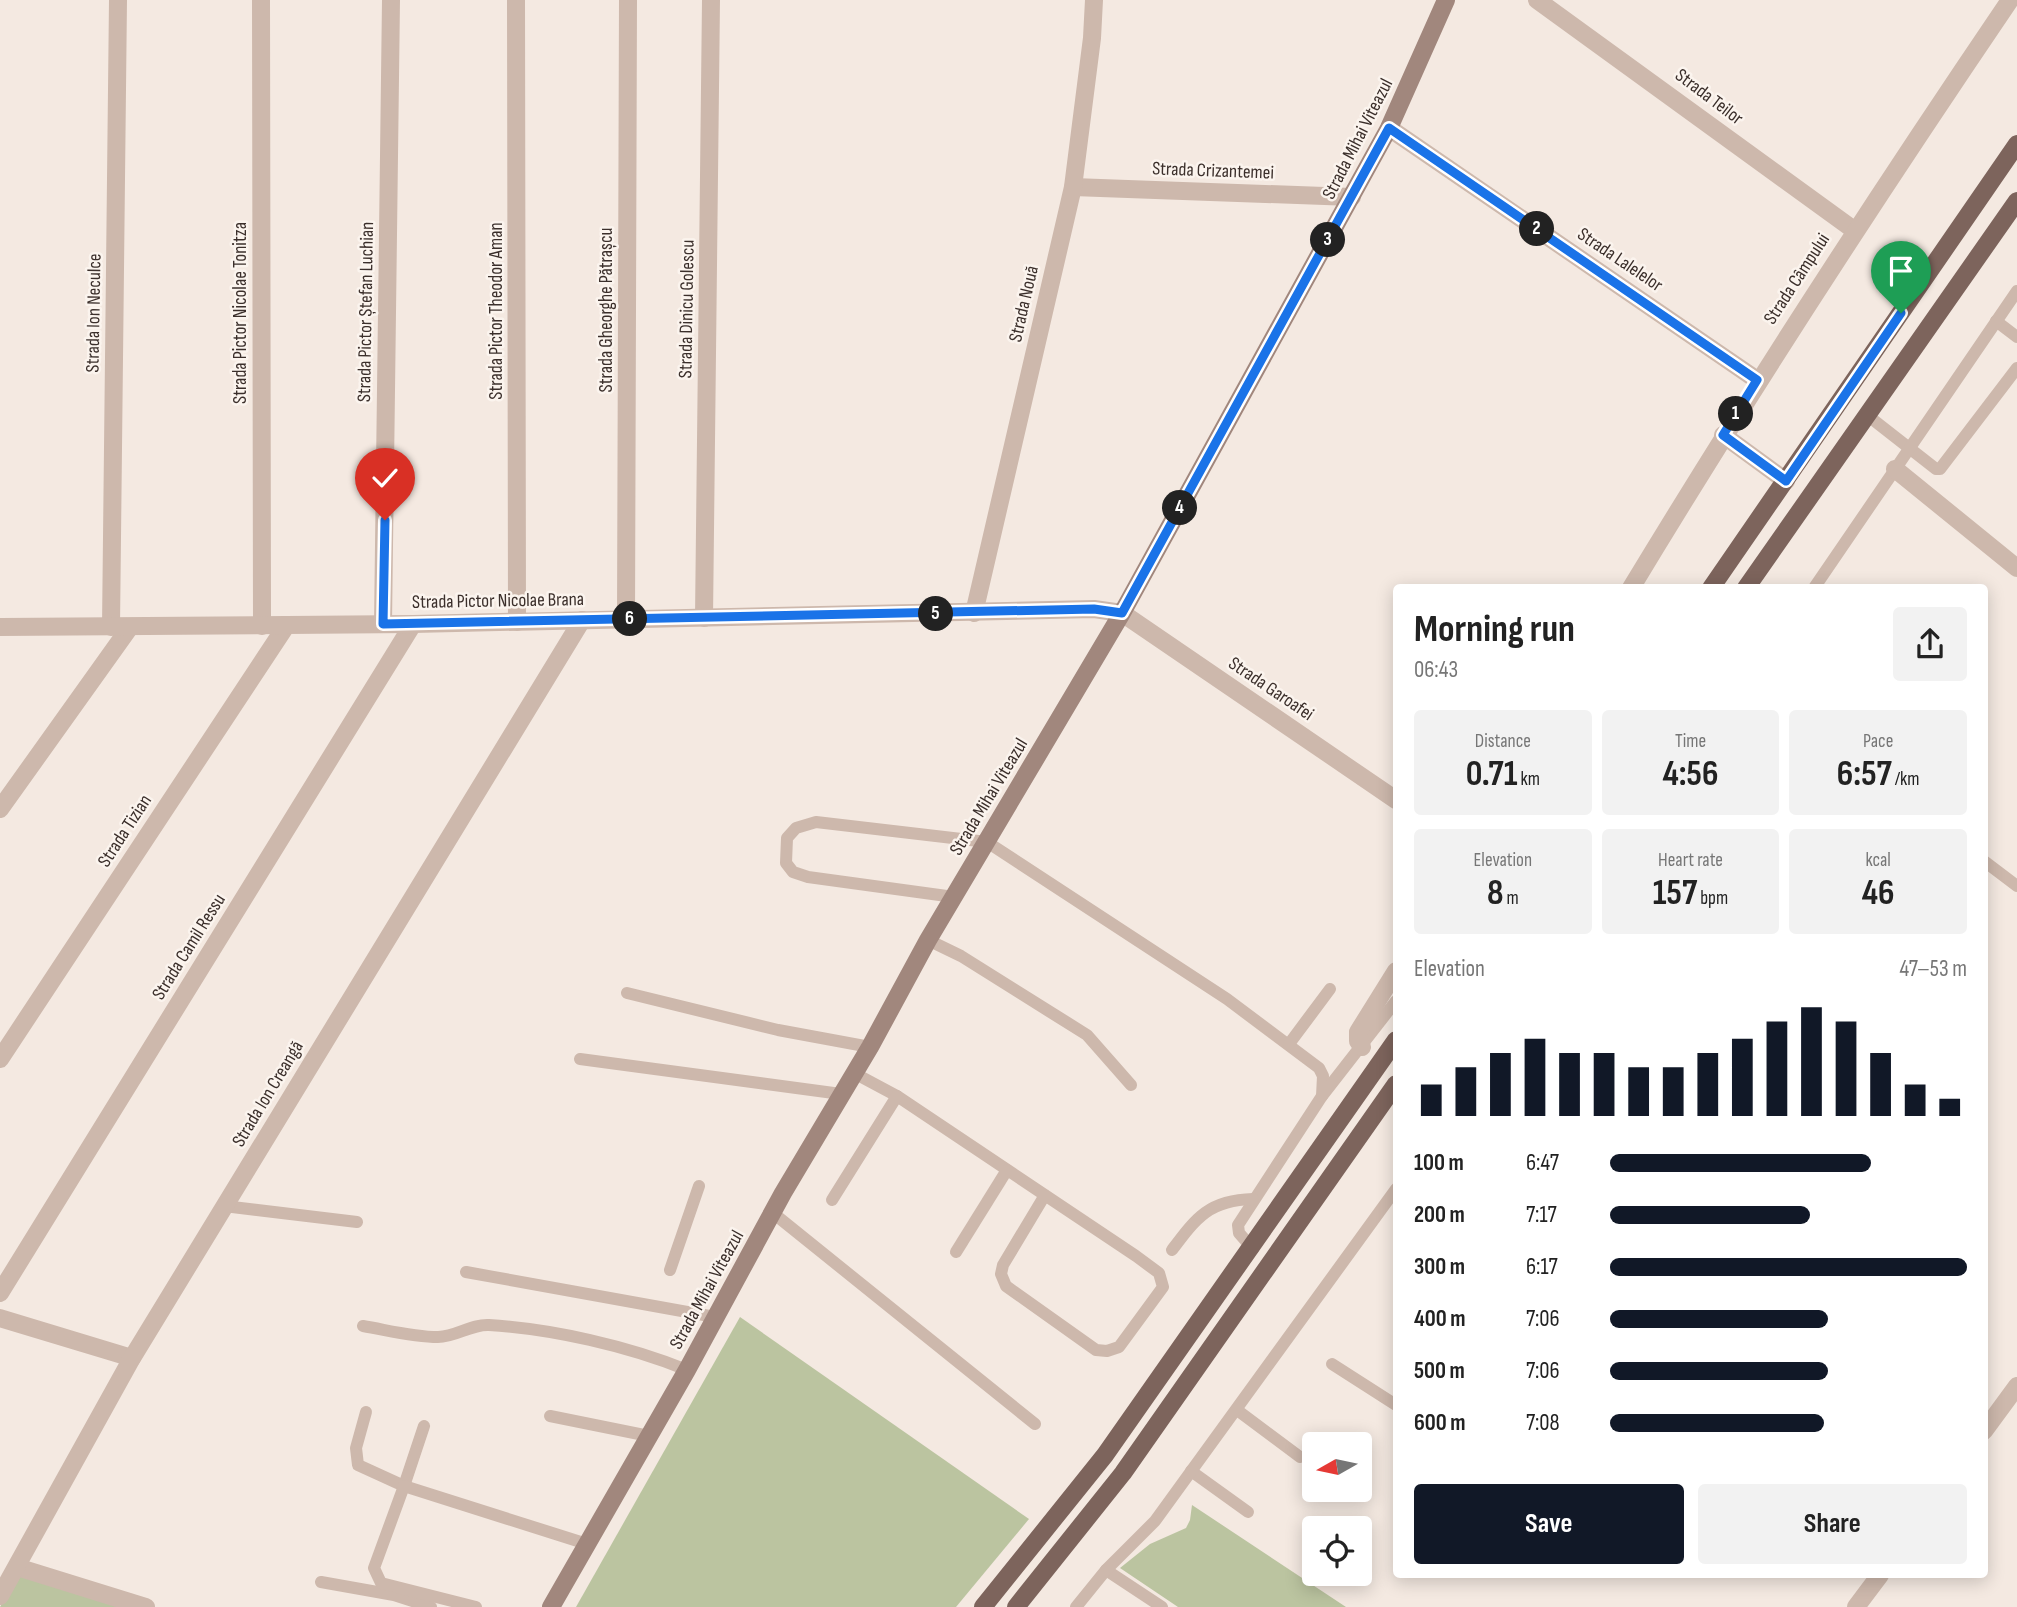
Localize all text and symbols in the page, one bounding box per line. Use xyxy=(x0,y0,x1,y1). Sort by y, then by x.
street label: Strada Teilor xyxy=(1670,64,1748,130)
street label: Strada Mihai Viteazul xyxy=(1318,75,1398,203)
street label: Strada Crizantemei xyxy=(1152,157,1274,185)
pin: 2 xyxy=(1520,212,1554,246)
text: 2 xyxy=(1532,217,1541,240)
street label: Strada Pictor Nicolae Tonitza xyxy=(229,222,252,404)
street label: Strada Pictor Ștefan Luchian xyxy=(353,222,379,402)
street label: Strada Pictor Theodor Aman xyxy=(485,222,508,400)
pin: 3 xyxy=(1310,222,1346,258)
street label: Strada Lalelelor xyxy=(1573,223,1668,297)
street label: Strada Gheorghe Pătrașcu xyxy=(595,228,618,392)
text: 3 xyxy=(1323,228,1332,251)
street label: Strada Câmpului xyxy=(1759,229,1835,329)
street label: Strada Dinicu Golescu xyxy=(674,239,700,379)
pin xyxy=(1871,241,1931,313)
icon: arrive xyxy=(1882,252,1920,290)
street label: Strada Ion Neculce xyxy=(81,253,107,373)
street label: Strada Nouă xyxy=(1004,264,1044,344)
pin: 1 xyxy=(1718,396,1754,432)
text: 1 xyxy=(1732,402,1739,425)
pin xyxy=(355,448,415,520)
icon: check xyxy=(366,459,404,497)
pin: 4 xyxy=(1162,490,1198,526)
text: 4 xyxy=(1175,496,1184,519)
street label: Strada Pictor Nicolae Brana xyxy=(412,588,584,614)
pin: 5 xyxy=(918,596,954,632)
pin: 6 xyxy=(612,602,648,636)
text: 5 xyxy=(931,602,940,625)
text: 6 xyxy=(625,607,634,630)
text: Morning run xyxy=(1414,607,1575,652)
button: share xyxy=(1893,607,1967,681)
street label: Strada Garoafei xyxy=(1224,652,1318,726)
text: 06:43 xyxy=(1414,656,1458,684)
text: Distance xyxy=(1475,730,1531,753)
text: Time xyxy=(1675,730,1706,753)
text: Pace xyxy=(1863,730,1893,753)
street label: Strada Mihai Viteazul xyxy=(945,734,1033,860)
text: 0.71 xyxy=(1466,753,1517,796)
text: 4:56 xyxy=(1663,753,1718,796)
text: 6:57 xyxy=(1837,753,1892,796)
text: km xyxy=(1517,768,1540,791)
text: /km xyxy=(1892,768,1919,791)
street label: Strada Tizian xyxy=(93,790,157,872)
text: Elevation xyxy=(1474,849,1532,872)
text: Heart rate xyxy=(1658,849,1723,872)
text: kcal xyxy=(1866,849,1891,872)
text: 8 xyxy=(1487,872,1503,915)
text: 157 xyxy=(1653,872,1697,915)
text: 46 xyxy=(1862,872,1895,915)
text: m xyxy=(1503,887,1519,910)
text: bpm xyxy=(1697,887,1728,910)
street label: Strada Camil Ressu xyxy=(147,890,231,1004)
text: Elevation xyxy=(1414,955,1485,983)
text: 47–53 m xyxy=(1899,955,1967,983)
street label: Strada Ion Creangă xyxy=(227,1037,309,1151)
text: 100 m xyxy=(1414,1149,1464,1177)
text: 6:47 xyxy=(1526,1149,1559,1177)
text: 200 m xyxy=(1414,1201,1465,1229)
text: 7:17 xyxy=(1526,1201,1557,1229)
street label: Strada Mihai Viteazul xyxy=(665,1227,749,1353)
text: 300 m xyxy=(1414,1253,1465,1281)
text: 6:17 xyxy=(1526,1253,1558,1281)
text: 400 m xyxy=(1414,1305,1465,1333)
text: 7:06 xyxy=(1526,1305,1560,1333)
text: 500 m xyxy=(1414,1357,1465,1385)
text: 7:06 xyxy=(1526,1357,1560,1385)
text: 600 m xyxy=(1414,1409,1466,1437)
text: 7:08 xyxy=(1526,1409,1560,1437)
north arrow xyxy=(1302,1432,1372,1502)
map controls xyxy=(1302,1432,1372,1586)
button: Save xyxy=(1414,1484,1684,1564)
button: Share xyxy=(1698,1484,1967,1564)
button: locate xyxy=(1302,1516,1372,1586)

